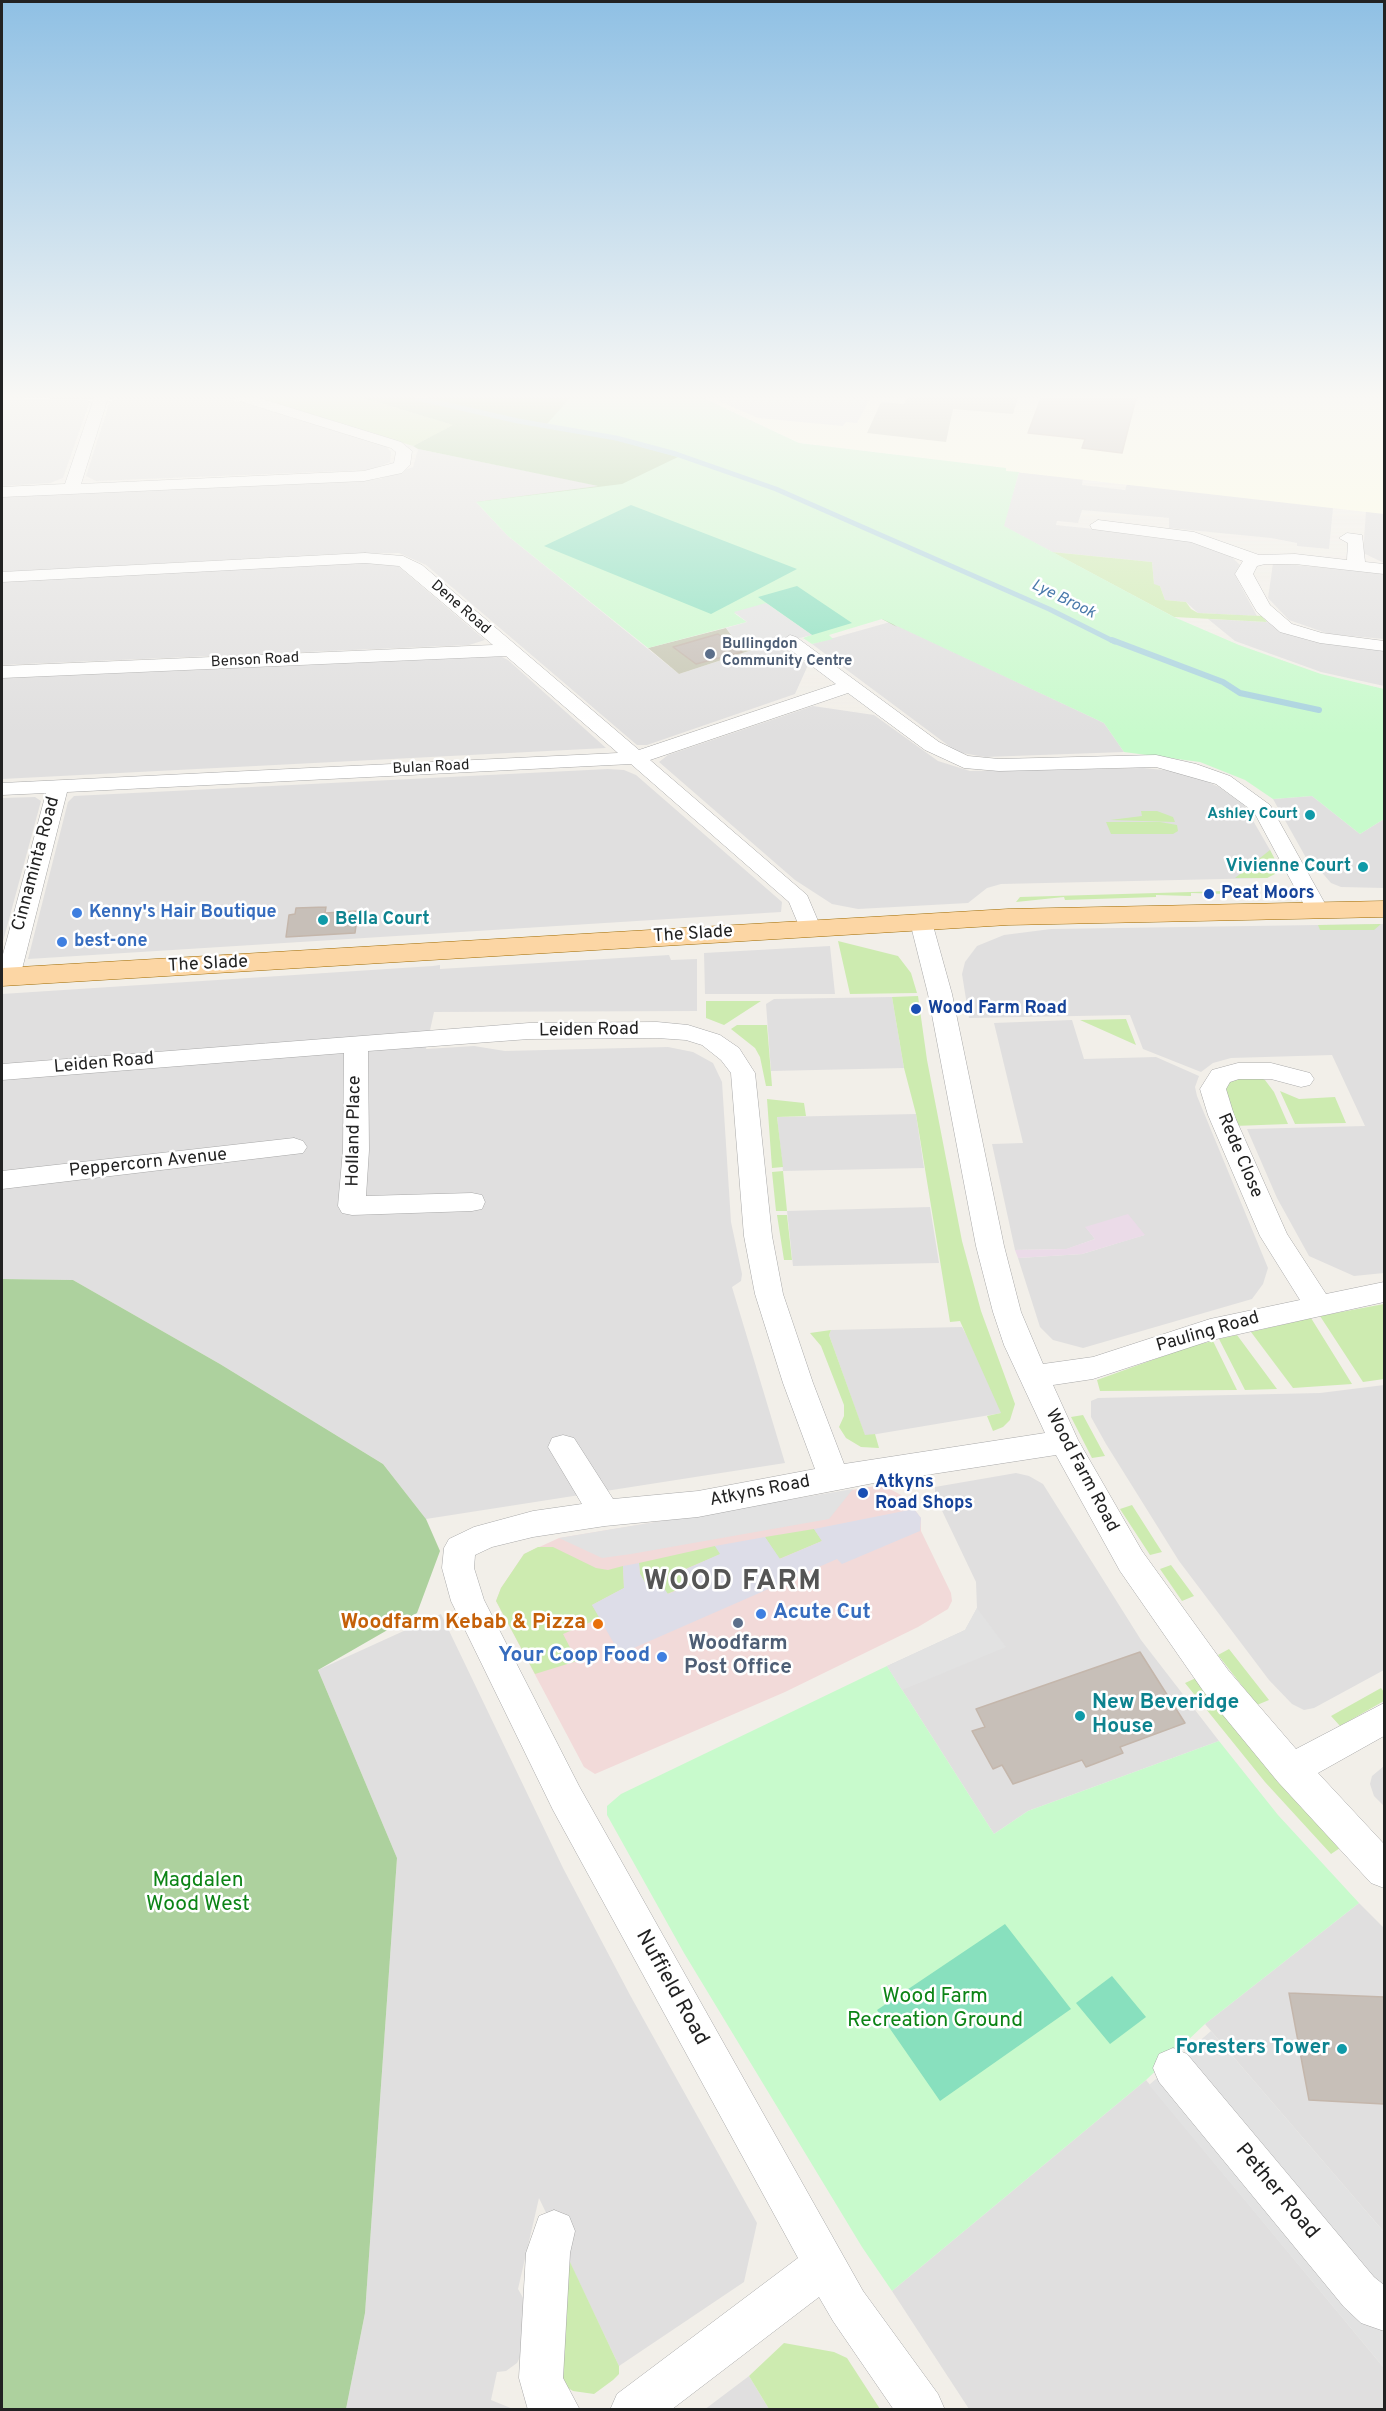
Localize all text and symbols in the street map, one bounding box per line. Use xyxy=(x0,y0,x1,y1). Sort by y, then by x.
water label: Lye Brook xyxy=(1028,576,1098,624)
street label: Dene Road xyxy=(426,577,494,639)
place label: Bullingdon Community Centre xyxy=(722,636,852,671)
marker: Bullingdon Community Centre xyxy=(703,647,717,661)
street label: Benson Road xyxy=(210,650,300,672)
street label: Bulan Road xyxy=(392,757,470,779)
street label: Cinnaminta Road xyxy=(9,794,65,934)
place label: Ashley Court xyxy=(1207,806,1298,824)
marker: Ashley Court xyxy=(1303,808,1317,822)
place label: Vivienne Court xyxy=(1225,856,1351,878)
marker: Vivienne Court xyxy=(1356,860,1370,874)
place label: Peat Moors xyxy=(1221,883,1315,905)
marker: Peat Moors xyxy=(1202,887,1216,901)
place label: Kenny's Hair Boutique xyxy=(89,902,277,924)
marker: Kenny's Hair Boutique xyxy=(70,906,84,920)
place label: Bella Court xyxy=(335,909,430,931)
marker: Bella Court xyxy=(316,913,330,927)
street label: The Slade xyxy=(652,921,734,949)
place label: best-one xyxy=(74,931,148,953)
marker: best-one xyxy=(55,935,69,949)
street label: The Slade xyxy=(168,952,248,978)
place label: Wood Farm Road xyxy=(928,998,1067,1020)
marker: Wood Farm Road xyxy=(909,1002,923,1016)
street label: Leiden Road xyxy=(539,1019,639,1043)
street label: Leiden Road xyxy=(53,1049,155,1079)
street label: Holland Place xyxy=(343,1075,367,1187)
street label: Rede Close xyxy=(1212,1110,1266,1202)
street label: Peppercorn Avenue xyxy=(68,1145,228,1183)
street label: Pauling Road xyxy=(1154,1308,1262,1358)
street label: Wood Farm Road xyxy=(1039,1406,1123,1536)
street label: Atkyns Road xyxy=(708,1472,812,1512)
place label: Atkyns Road Shops xyxy=(875,1472,973,1514)
marker: Atkyns Road Shops xyxy=(856,1486,870,1500)
district label: WOOD FARM xyxy=(644,1566,822,1600)
place label: Acute Cut xyxy=(773,1601,871,1627)
marker: Acute Cut xyxy=(754,1607,768,1621)
place label: Woodfarm Kebab & Pizza xyxy=(340,1611,586,1637)
marker: Woodfarm Post Office xyxy=(731,1616,745,1630)
marker: Woodfarm Kebab & Pizza xyxy=(591,1617,605,1631)
place label: Woodfarm Post Office xyxy=(684,1632,792,1682)
place label: Your Coop Food xyxy=(498,1644,650,1670)
marker: Your Coop Food xyxy=(655,1650,669,1664)
place label: New Beveridge House xyxy=(1092,1691,1239,1741)
marker: New Beveridge House xyxy=(1073,1709,1087,1723)
park label: Magdalen Wood West xyxy=(146,1869,250,1919)
street label: Nuffield Road xyxy=(629,1926,713,2050)
park label: Wood Farm Recreation Ground xyxy=(847,1985,1023,2035)
place label: Foresters Tower xyxy=(1175,2036,1330,2062)
marker: Foresters Tower xyxy=(1335,2042,1349,2056)
street label: Pether Road xyxy=(1229,2139,1323,2245)

